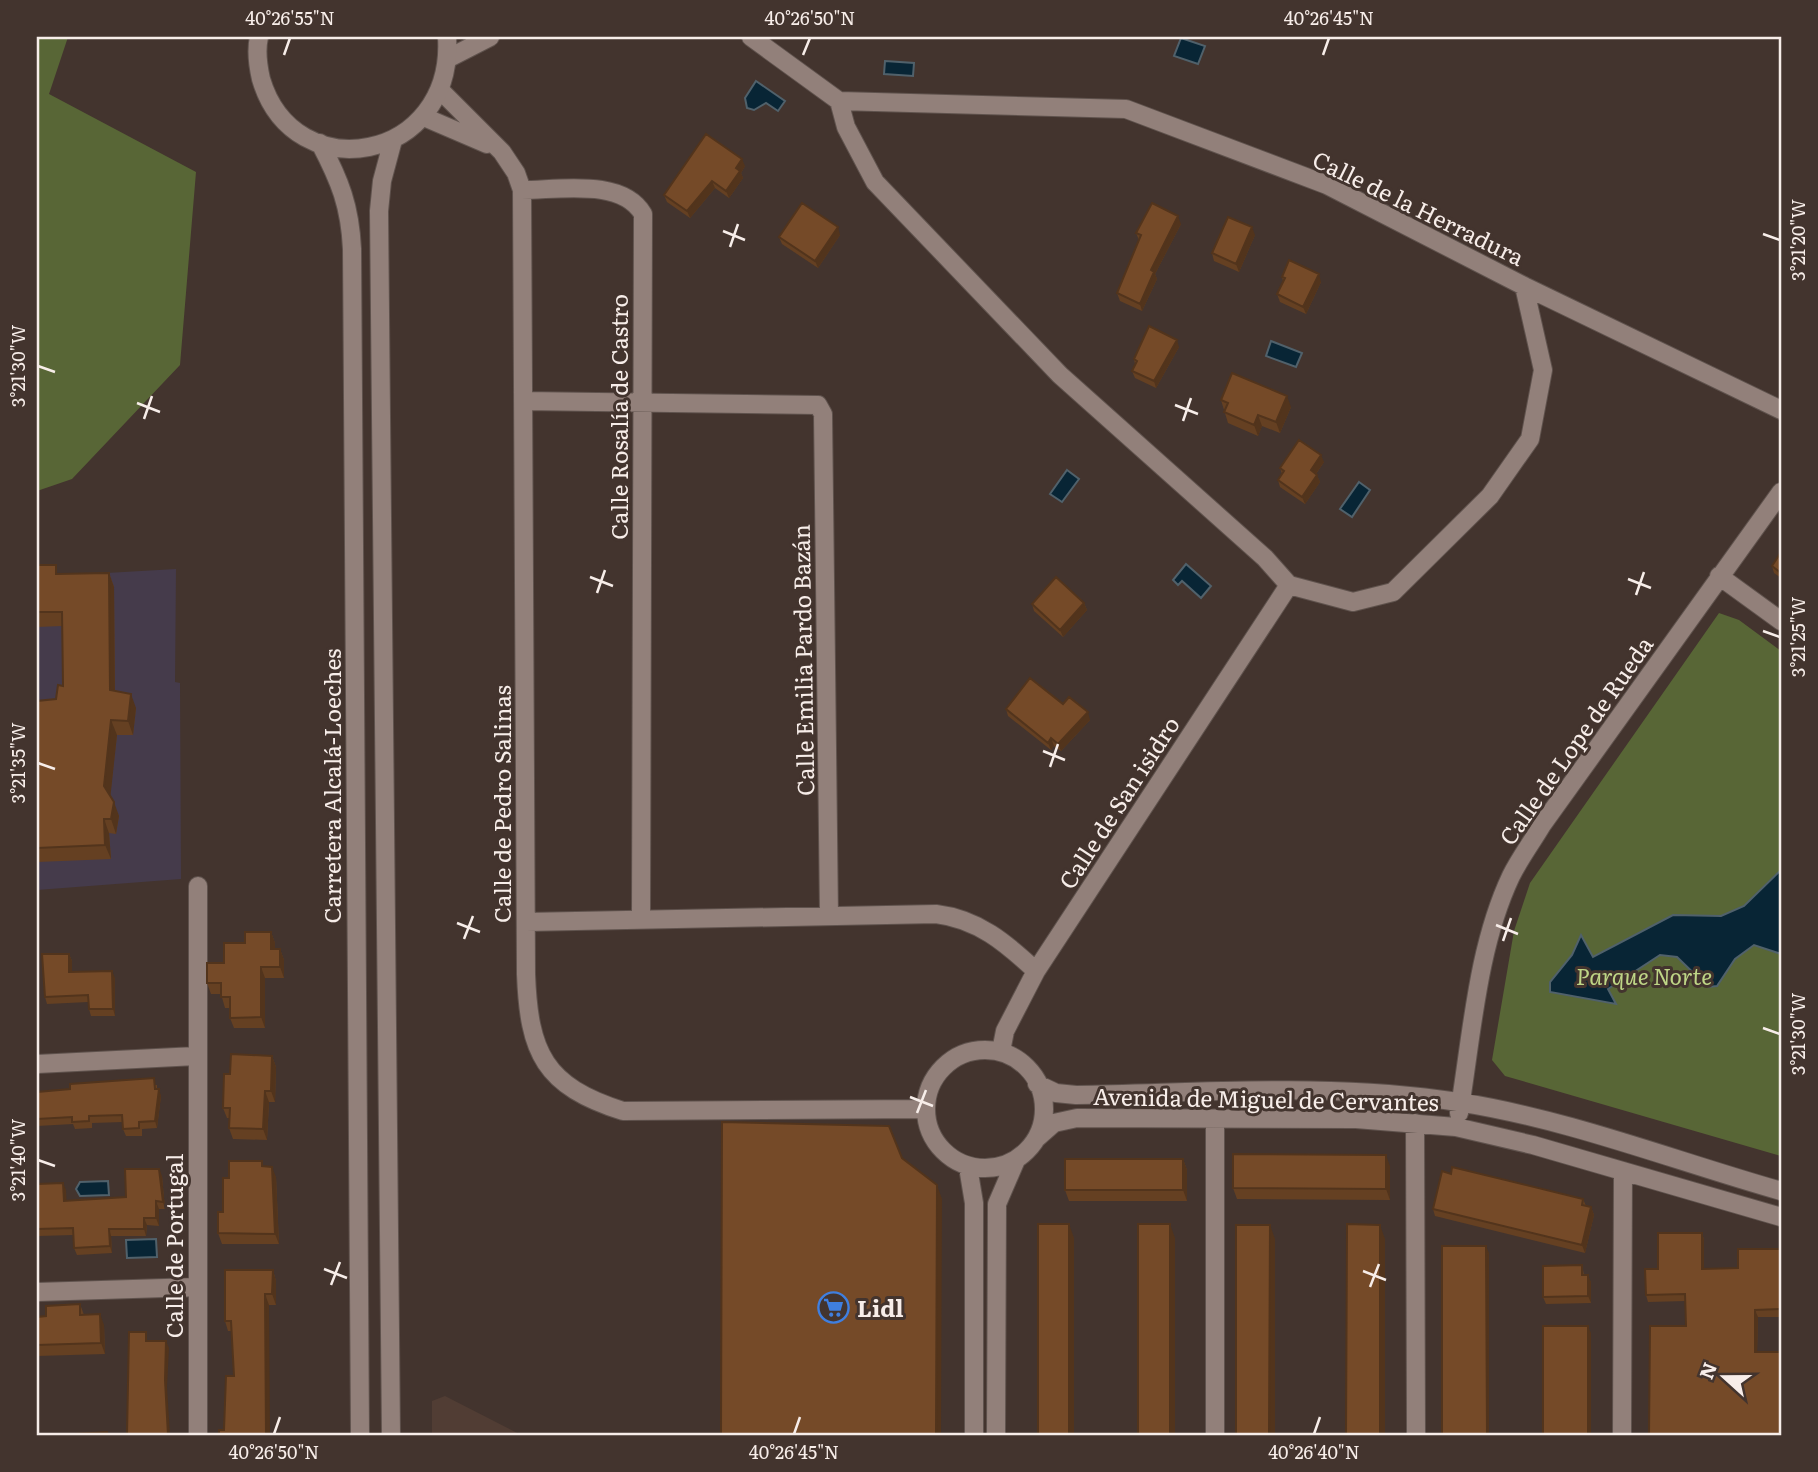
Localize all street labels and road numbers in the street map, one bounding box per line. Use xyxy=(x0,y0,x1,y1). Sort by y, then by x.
street label: Calle de la Herradura xyxy=(1308,141,1531,273)
street label: Calle Rosalía de Castro xyxy=(601,294,635,540)
street label: Calle Emilia Pardo Bazán xyxy=(783,524,821,796)
street label: Calle de Lope de Rueda xyxy=(1490,628,1660,851)
street label: Carretera Alcalá-Loeches xyxy=(314,649,348,923)
street label: Calle de Pedro Salinas xyxy=(484,685,518,923)
street label: Calle de San isidro xyxy=(1049,709,1187,895)
street label: Avenida de Miguel de Cervantes xyxy=(1093,1078,1439,1118)
street label: Calle de Portugal xyxy=(156,1153,190,1338)

